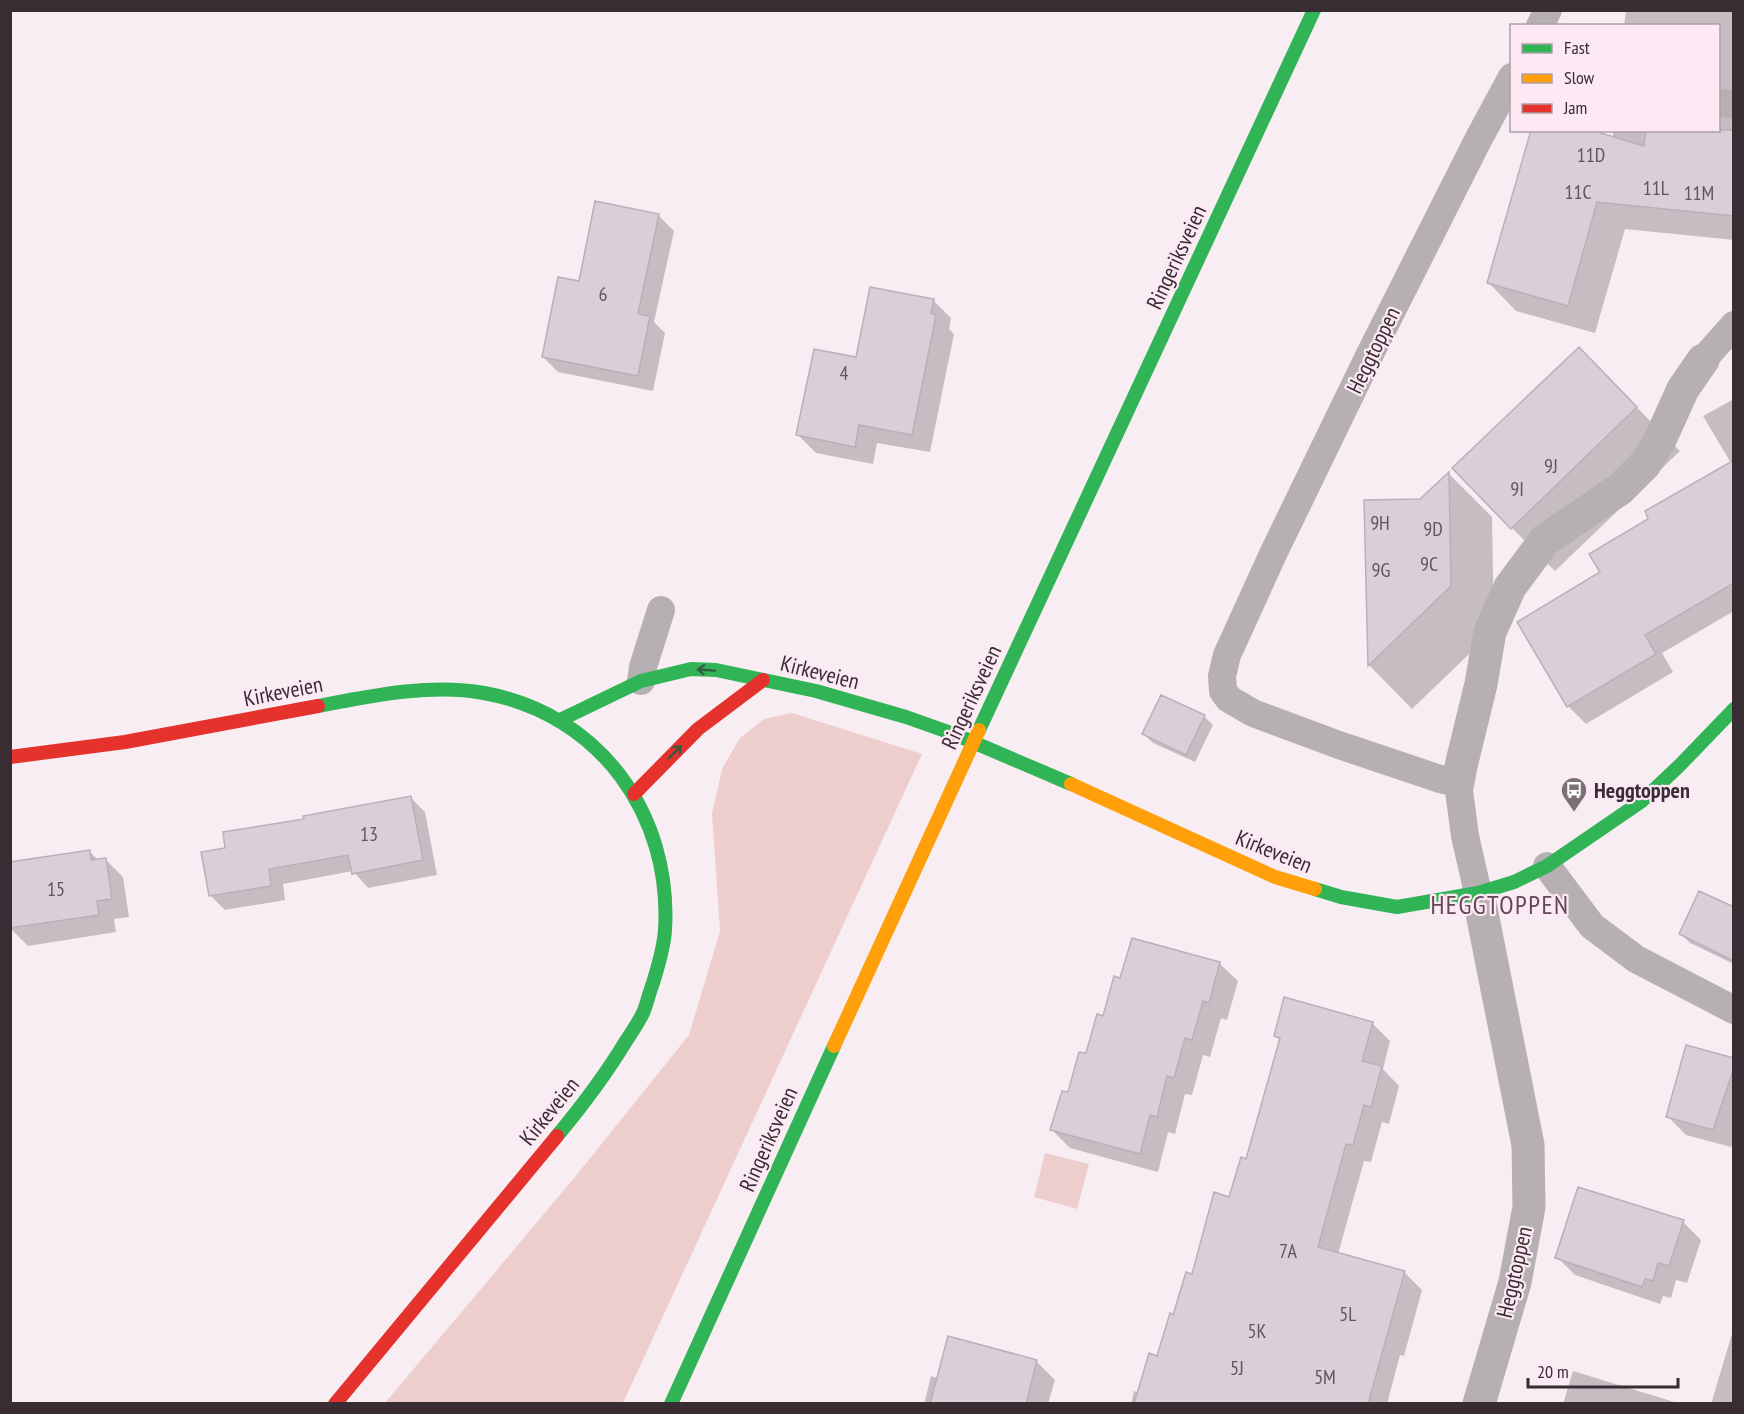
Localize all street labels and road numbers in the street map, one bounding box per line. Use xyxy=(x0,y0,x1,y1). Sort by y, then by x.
street label: Ringeriksveien xyxy=(1140,201,1212,313)
street label: Heggtoppen xyxy=(1340,302,1406,398)
street label: Ringeriksveien xyxy=(935,641,1007,753)
street label: Kirkeveien xyxy=(778,649,862,695)
street label: Kirkeveien xyxy=(241,670,325,712)
street label: Kirkeveien xyxy=(1232,823,1316,879)
street label: Kirkeveien xyxy=(513,1071,585,1151)
street label: Ringeriksveien xyxy=(733,1082,803,1196)
street label: Heggtoppen xyxy=(1490,1224,1538,1320)

